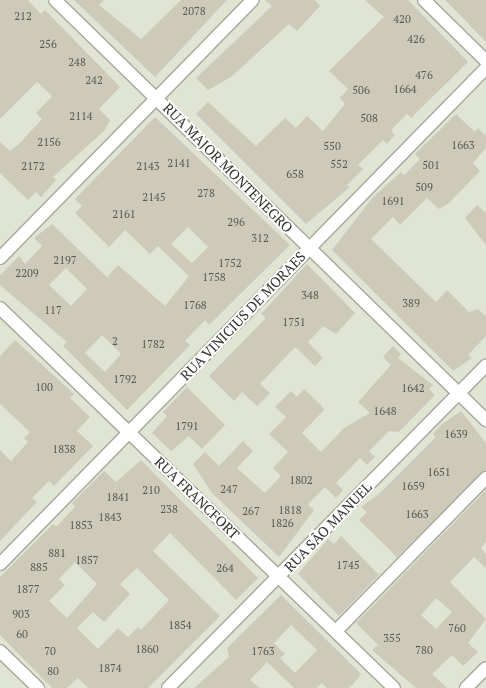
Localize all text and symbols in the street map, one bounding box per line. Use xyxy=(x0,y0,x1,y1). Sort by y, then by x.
house number: 2078 xyxy=(182,4,206,18)
house number: 212 xyxy=(14,9,32,23)
house number: 420 xyxy=(393,12,411,26)
house number: 426 xyxy=(407,32,425,46)
house number: 256 xyxy=(39,37,57,51)
house number: 248 xyxy=(68,55,86,69)
house number: 476 xyxy=(415,68,433,82)
house number: 242 xyxy=(85,73,103,87)
house number: 1664 xyxy=(393,82,417,96)
house number: 506 xyxy=(352,83,370,97)
street label: RUA MAJOR MONTENEGRO xyxy=(160,100,296,236)
house number: 2114 xyxy=(69,109,93,123)
house number: 508 xyxy=(360,111,378,125)
house number: 2156 xyxy=(37,135,61,149)
house number: 1663 xyxy=(451,138,475,152)
house number: 550 xyxy=(323,139,341,153)
house number: 2141 xyxy=(167,156,191,170)
house number: 552 xyxy=(330,157,348,171)
house number: 501 xyxy=(422,158,440,172)
house number: 2172 xyxy=(21,159,45,173)
house number: 2143 xyxy=(136,159,160,173)
house number: 658 xyxy=(286,167,304,181)
house number: 509 xyxy=(415,180,433,194)
house number: 278 xyxy=(197,186,215,200)
house number: 2145 xyxy=(142,190,166,204)
house number: 1691 xyxy=(381,194,405,208)
house number: 2161 xyxy=(112,207,136,221)
house number: 296 xyxy=(227,215,245,229)
house number: 312 xyxy=(251,231,269,245)
street label: RUA VINICIUS DE MORAES xyxy=(177,248,309,384)
house number: 2197 xyxy=(53,253,77,267)
house number: 1752 xyxy=(218,256,242,270)
house number: 2209 xyxy=(15,266,39,280)
house number: 1758 xyxy=(202,270,226,284)
house number: 348 xyxy=(301,288,319,302)
house number: 389 xyxy=(402,296,420,310)
house number: 1768 xyxy=(183,298,207,312)
house number: 117 xyxy=(44,303,62,317)
house number: 1751 xyxy=(282,315,306,329)
house number: 2 xyxy=(112,334,118,348)
house number: 1782 xyxy=(141,337,165,351)
house number: 1792 xyxy=(113,372,137,386)
house number: 100 xyxy=(35,380,53,394)
house number: 1642 xyxy=(401,381,425,395)
house number: 1648 xyxy=(373,404,397,418)
house number: 1791 xyxy=(175,419,199,433)
house number: 1639 xyxy=(444,427,468,441)
house number: 1838 xyxy=(52,442,76,456)
street label: RUA FRANCFORT xyxy=(151,453,243,543)
house number: 1651 xyxy=(427,465,451,479)
house number: 1802 xyxy=(289,473,313,487)
street label: RUA SÃO MANUEL xyxy=(281,479,375,575)
house number: 1659 xyxy=(401,479,425,493)
house number: 247 xyxy=(220,482,238,496)
house number: 210 xyxy=(142,483,160,497)
house number: 1841 xyxy=(106,490,130,504)
house number: 238 xyxy=(160,502,178,516)
house number: 1818 xyxy=(278,503,302,517)
house number: 267 xyxy=(242,504,260,518)
house number: 1663 xyxy=(405,507,429,521)
house number: 1843 xyxy=(98,510,122,524)
house number: 1826 xyxy=(270,516,294,530)
house number: 1853 xyxy=(69,518,93,532)
house number: 881 xyxy=(48,546,66,560)
house number: 1857 xyxy=(75,553,99,567)
house number: 1745 xyxy=(336,558,360,572)
house number: 885 xyxy=(30,560,48,574)
house number: 264 xyxy=(216,561,234,575)
house number: 1877 xyxy=(16,582,40,596)
house number: 903 xyxy=(12,607,30,621)
house number: 1854 xyxy=(168,618,192,632)
house number: 760 xyxy=(448,621,466,635)
house number: 60 xyxy=(16,627,28,641)
house number: 355 xyxy=(383,631,401,645)
house number: 1860 xyxy=(135,642,159,656)
house number: 780 xyxy=(415,643,433,657)
house number: 70 xyxy=(44,644,56,658)
house number: 1763 xyxy=(251,644,275,658)
house number: 1874 xyxy=(98,661,122,675)
house number: 80 xyxy=(47,664,59,678)

